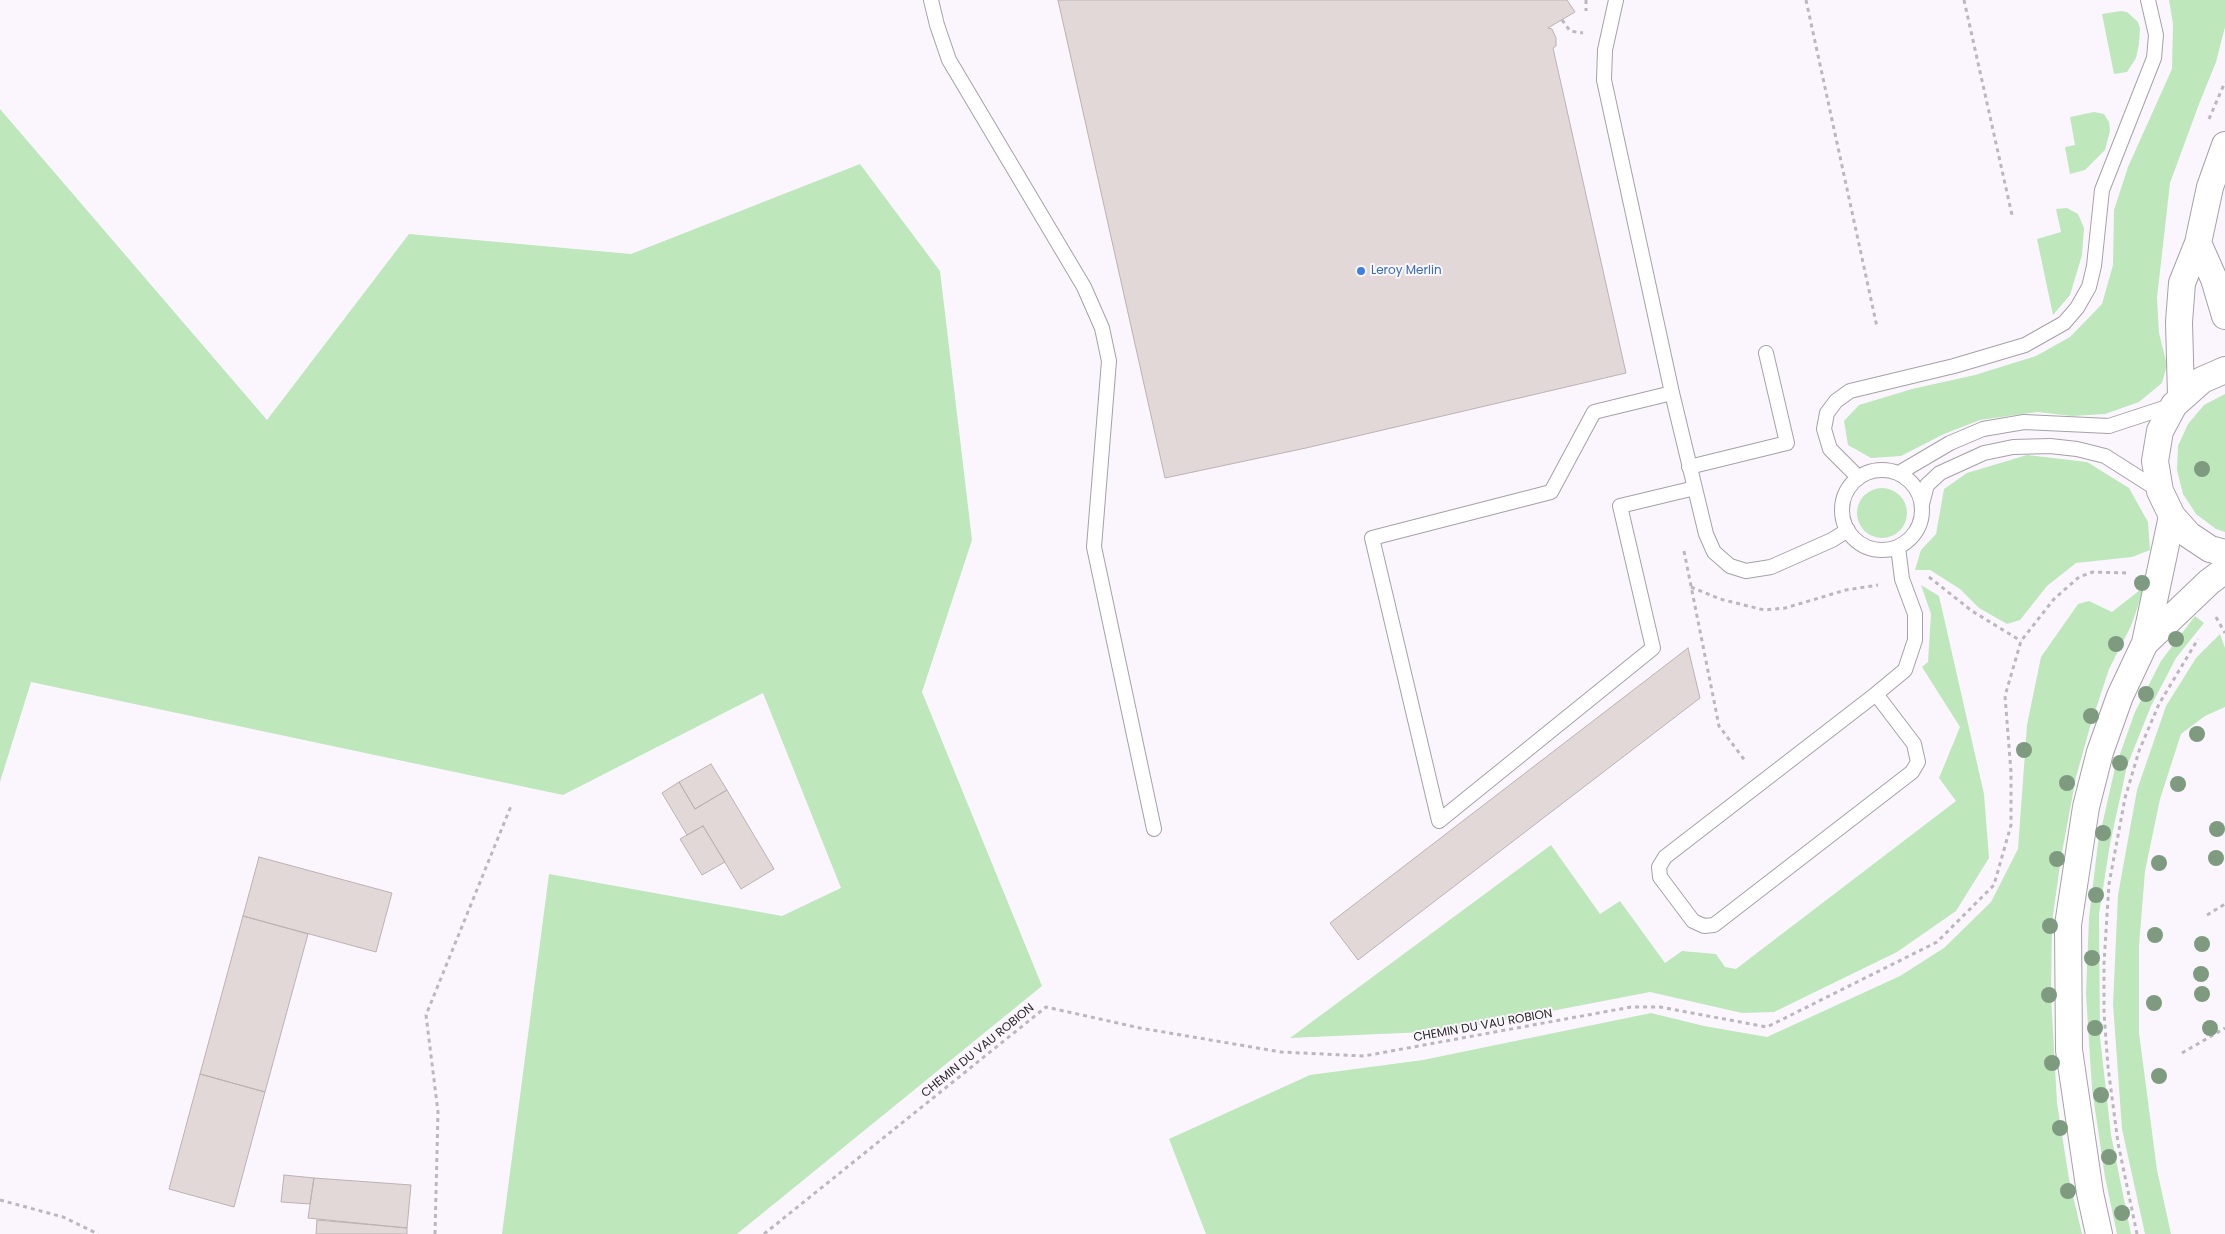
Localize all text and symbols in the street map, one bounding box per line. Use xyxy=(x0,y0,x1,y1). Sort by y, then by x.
place label: Leroy Merlin xyxy=(1371,264,1442,278)
marker: Leroy Merlin xyxy=(1355,265,1367,277)
street label: CHEMIN DU VAU ROBION xyxy=(919,1001,1037,1101)
street label: CHEMIN DU VAU ROBION xyxy=(1412,1007,1554,1045)

